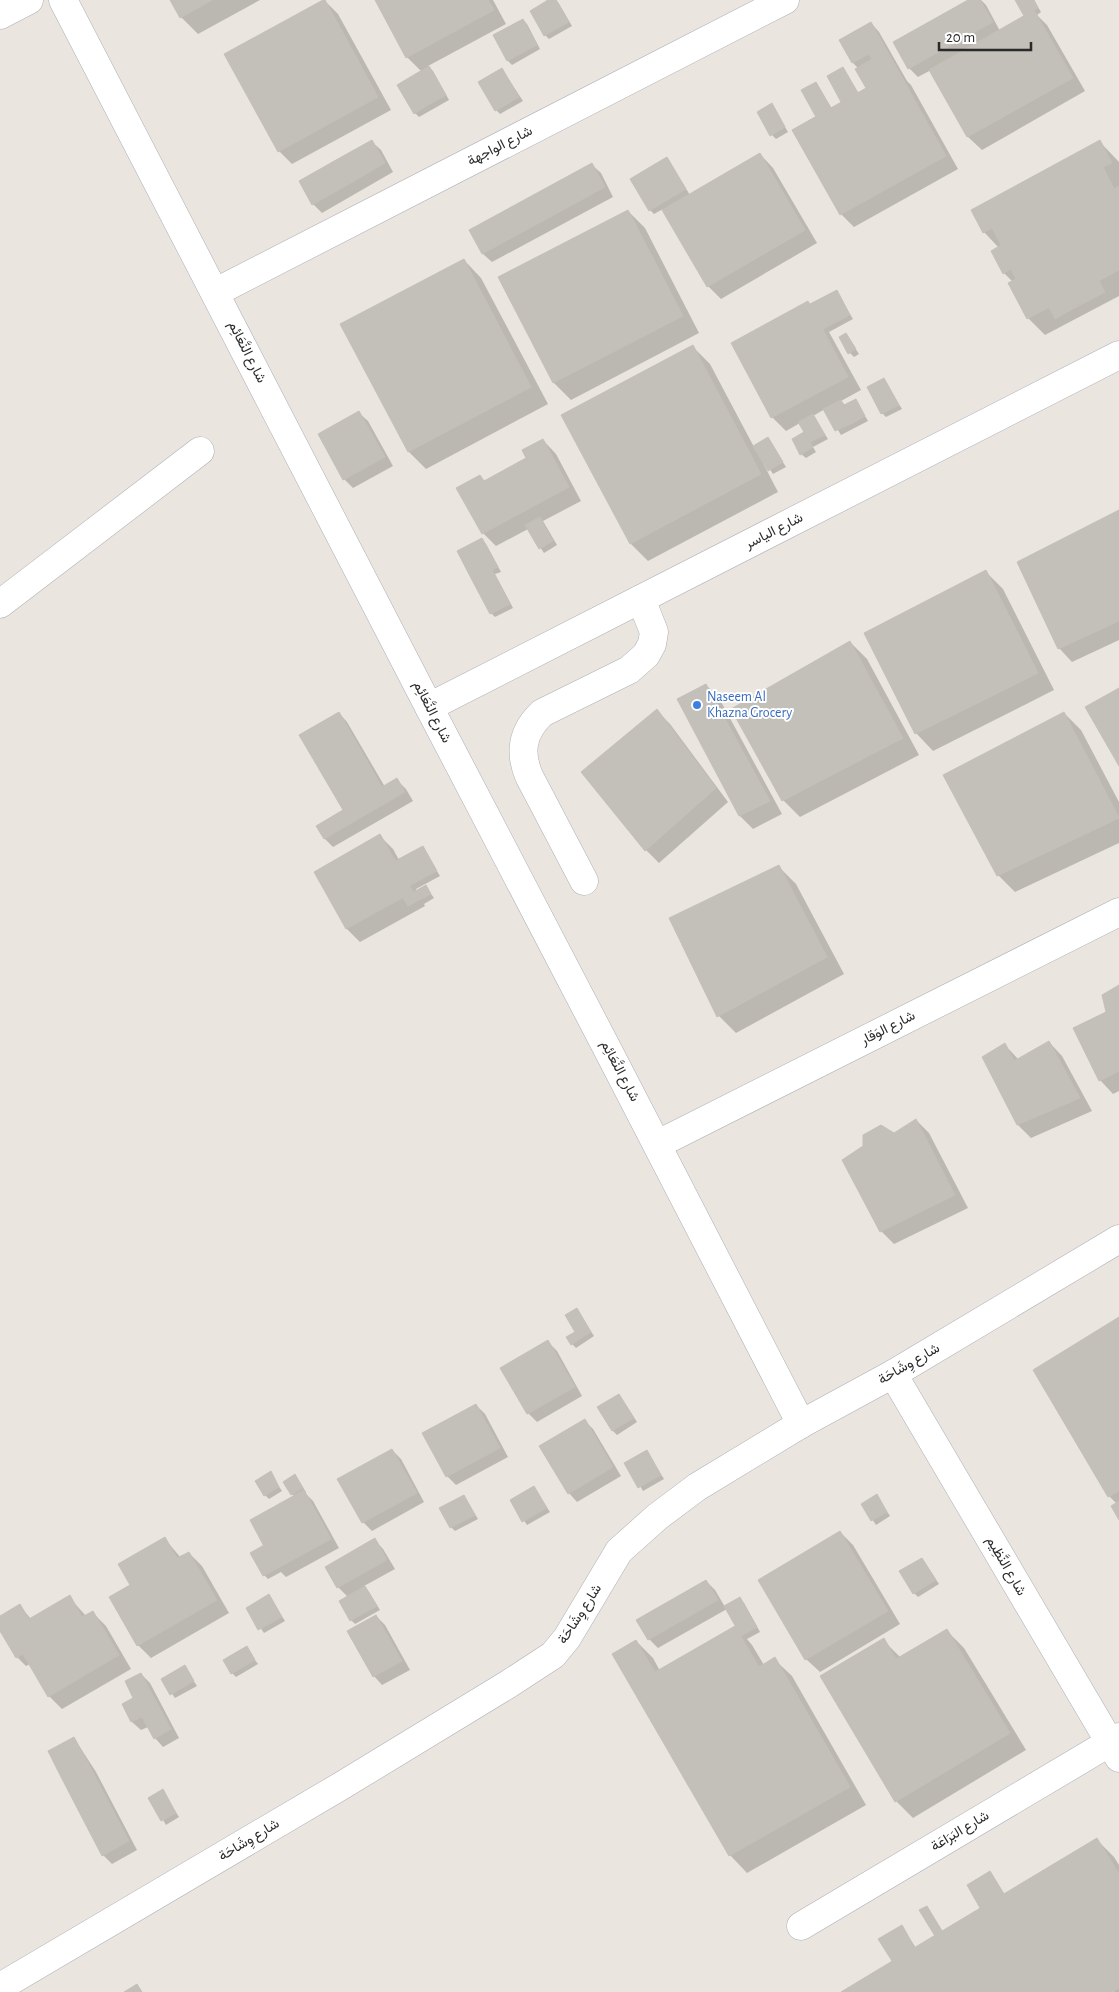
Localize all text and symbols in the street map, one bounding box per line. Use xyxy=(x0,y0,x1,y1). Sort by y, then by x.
scale bar xyxy=(939,20,1032,52)
text: 20 m xyxy=(946,30,975,45)
street label: شارع الواجهة xyxy=(465,124,536,171)
street label: شارع النَّعَائِم xyxy=(223,318,271,387)
street label: شارع الياسر xyxy=(742,510,807,555)
street label: شارع النَّعَائِم xyxy=(408,678,456,747)
place label: Naseem Al Khazna Grocery xyxy=(707,690,792,720)
marker: Naseem Al Khazna Grocery xyxy=(691,699,703,711)
street label: شارع الوَقار xyxy=(858,1008,919,1051)
street label: شارع النَّعَائِم xyxy=(595,1037,644,1105)
street label: شارع وِشَاحَة xyxy=(876,1340,944,1390)
street label: شارع النَّظِيم xyxy=(981,1533,1031,1600)
street label: شارع وِشَاحَة xyxy=(555,1581,607,1648)
street label: شارع البَرَاعَة xyxy=(929,1808,993,1856)
street label: شارع وِشَاحَة xyxy=(216,1816,284,1867)

